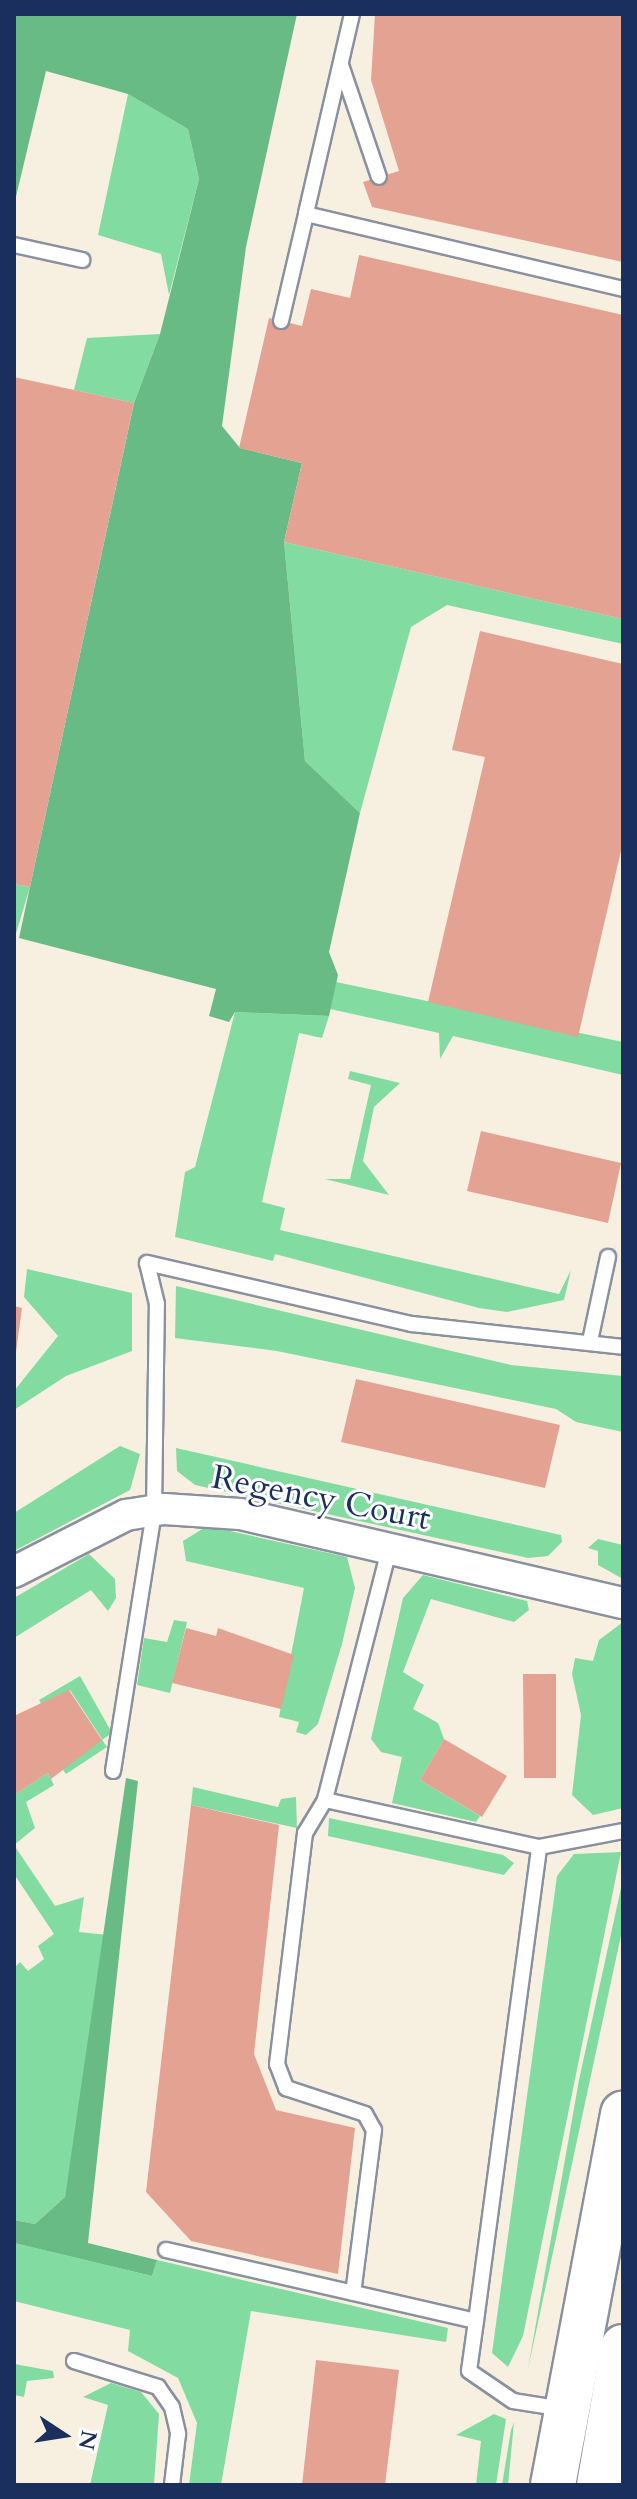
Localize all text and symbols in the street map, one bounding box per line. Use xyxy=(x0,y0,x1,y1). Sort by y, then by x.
street label: Regency Court xyxy=(208,1457,434,1539)
north arrow xyxy=(24,2395,104,2475)
text: N xyxy=(71,2428,104,2452)

